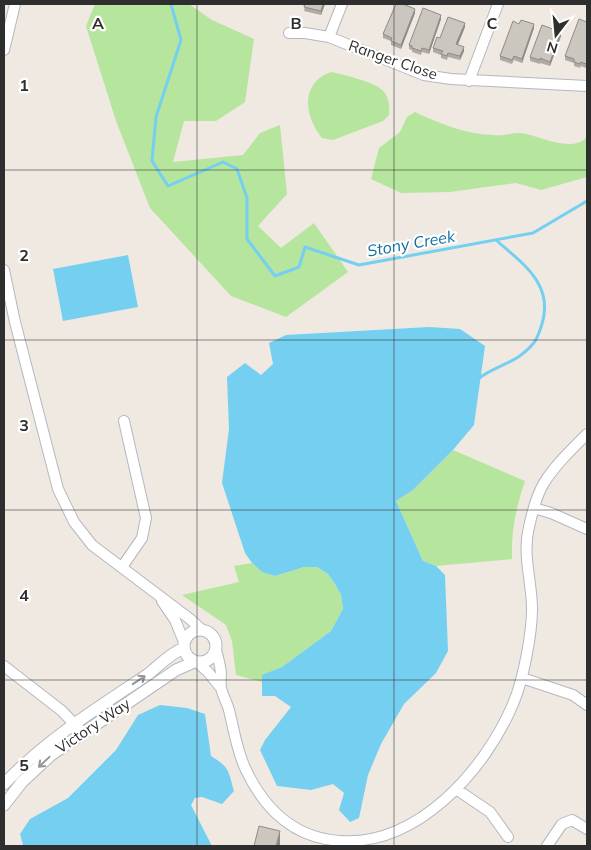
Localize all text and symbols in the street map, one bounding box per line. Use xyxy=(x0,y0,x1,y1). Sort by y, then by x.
north arrow xyxy=(531,10,581,60)
text: A xyxy=(92,13,104,33)
text: B xyxy=(290,13,302,33)
text: C xyxy=(487,13,498,33)
street label: Ranger Close xyxy=(346,35,440,84)
text: N xyxy=(545,37,560,58)
text: 1 xyxy=(19,75,29,95)
water label: Stony Creek xyxy=(366,225,457,261)
text: 2 xyxy=(19,245,29,265)
text: 3 xyxy=(19,415,29,435)
text: 4 xyxy=(19,585,29,605)
one-way arrow xyxy=(132,675,146,685)
street label: Victory Way xyxy=(52,694,134,757)
text: 5 xyxy=(19,755,29,775)
one-way arrow xyxy=(38,756,50,768)

